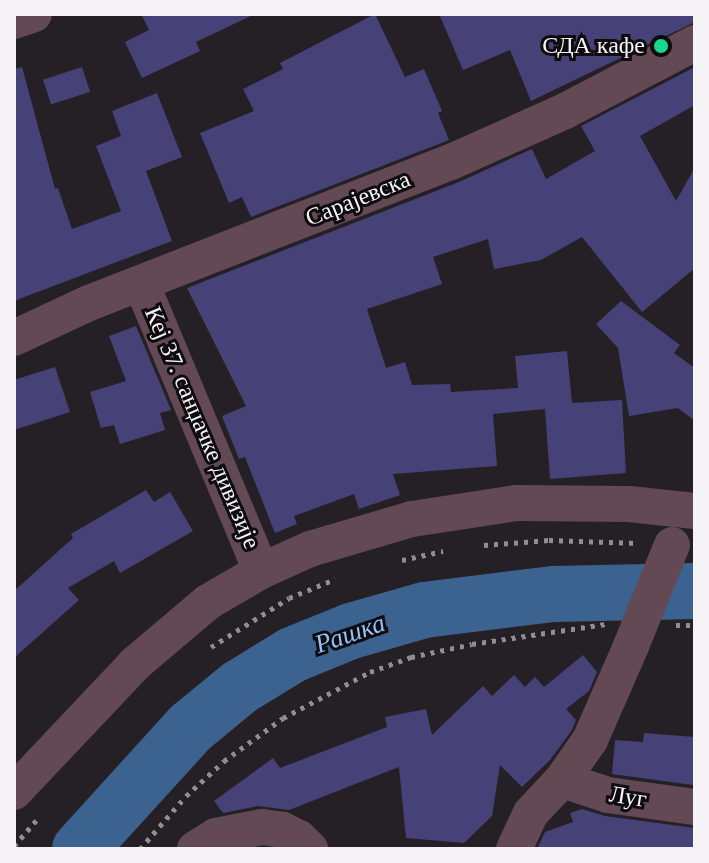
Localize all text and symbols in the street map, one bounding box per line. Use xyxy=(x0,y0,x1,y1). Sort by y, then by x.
place label: СДА кафе xyxy=(542,32,645,60)
marker: СДА кафе xyxy=(652,37,670,55)
street label: Сарајевска xyxy=(301,165,415,233)
street label: Кеј 37. санџачке дивизије xyxy=(138,303,266,553)
water label: Рашка xyxy=(311,608,389,660)
street label: Луг xyxy=(607,780,649,814)

